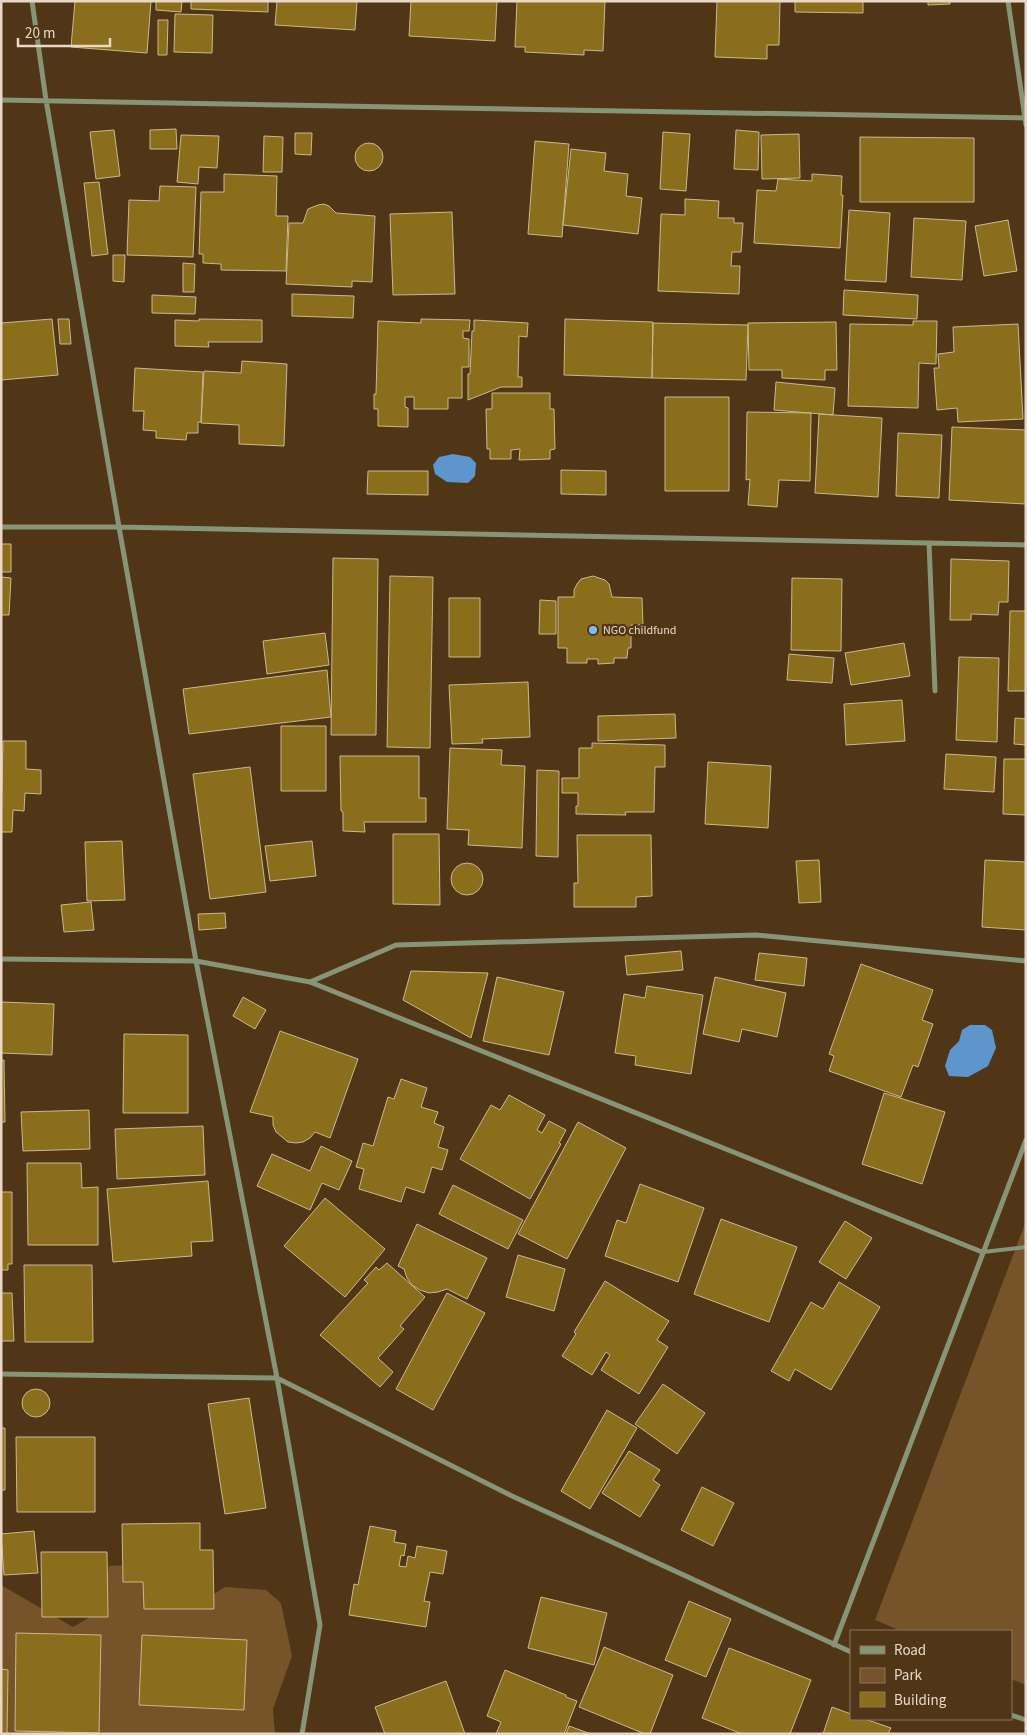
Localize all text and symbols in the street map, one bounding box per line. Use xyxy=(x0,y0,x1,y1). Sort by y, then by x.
scale bar xyxy=(18,15,110,47)
text: 20 m xyxy=(25,23,55,44)
place label: NGO childfund xyxy=(603,622,676,639)
marker: NGO childfund xyxy=(587,624,599,636)
legend xyxy=(850,1630,1012,1720)
text: Road xyxy=(894,1640,926,1661)
text: Park xyxy=(894,1665,923,1686)
text: Building xyxy=(894,1690,947,1711)

